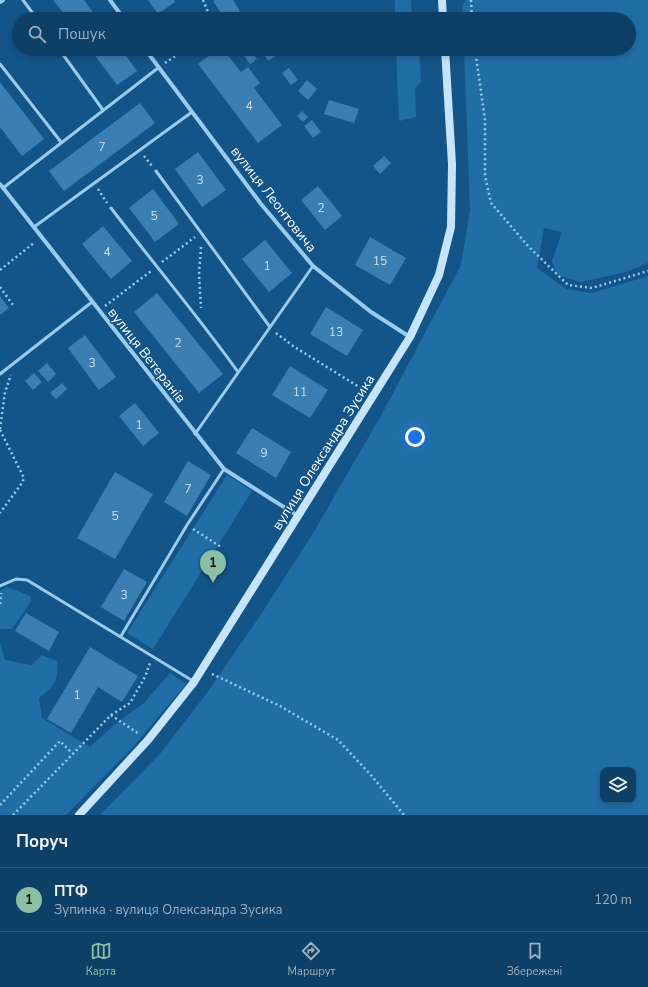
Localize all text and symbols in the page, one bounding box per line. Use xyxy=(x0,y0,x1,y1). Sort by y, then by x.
search box xyxy=(12,12,636,56)
icon: search xyxy=(26,23,48,45)
text: Пошук xyxy=(58,24,106,44)
house number: 4 xyxy=(245,98,253,114)
house number: 7 xyxy=(98,139,106,155)
street label: вулиця Леонтовича xyxy=(226,142,321,256)
house number: 3 xyxy=(196,172,204,188)
house number: 2 xyxy=(317,200,325,216)
house number: 5 xyxy=(150,208,158,224)
house number: 4 xyxy=(103,244,111,260)
house number: 15 xyxy=(373,253,387,269)
house number: 1 xyxy=(263,258,271,274)
street label: вулиця Ветеранів xyxy=(103,304,190,407)
house number: 13 xyxy=(329,324,343,340)
house number: 2 xyxy=(174,335,182,351)
house number: 3 xyxy=(88,355,96,371)
street label: вулиця Олександра Зусика xyxy=(268,371,379,534)
house number: 11 xyxy=(293,384,307,400)
house number: 1 xyxy=(135,417,143,433)
your location xyxy=(405,427,425,447)
house number: 9 xyxy=(260,445,268,461)
house number: 7 xyxy=(184,481,192,497)
house number: 5 xyxy=(111,508,119,524)
pin: 1 xyxy=(200,550,226,583)
house number: 3 xyxy=(120,587,128,603)
house number: 1 xyxy=(73,687,81,703)
map controls xyxy=(600,767,636,803)
button: layers xyxy=(600,767,636,803)
text: Поруч xyxy=(16,830,68,853)
text: ПТФ xyxy=(54,881,88,901)
text: 1 xyxy=(25,891,33,909)
text: 120 m xyxy=(594,891,632,909)
text: Зупинка · вулиця Олександра Зусика xyxy=(54,901,283,919)
tab: Карта xyxy=(86,940,116,979)
tab: Маршрут xyxy=(288,940,335,979)
tab: Збережені xyxy=(507,940,562,979)

